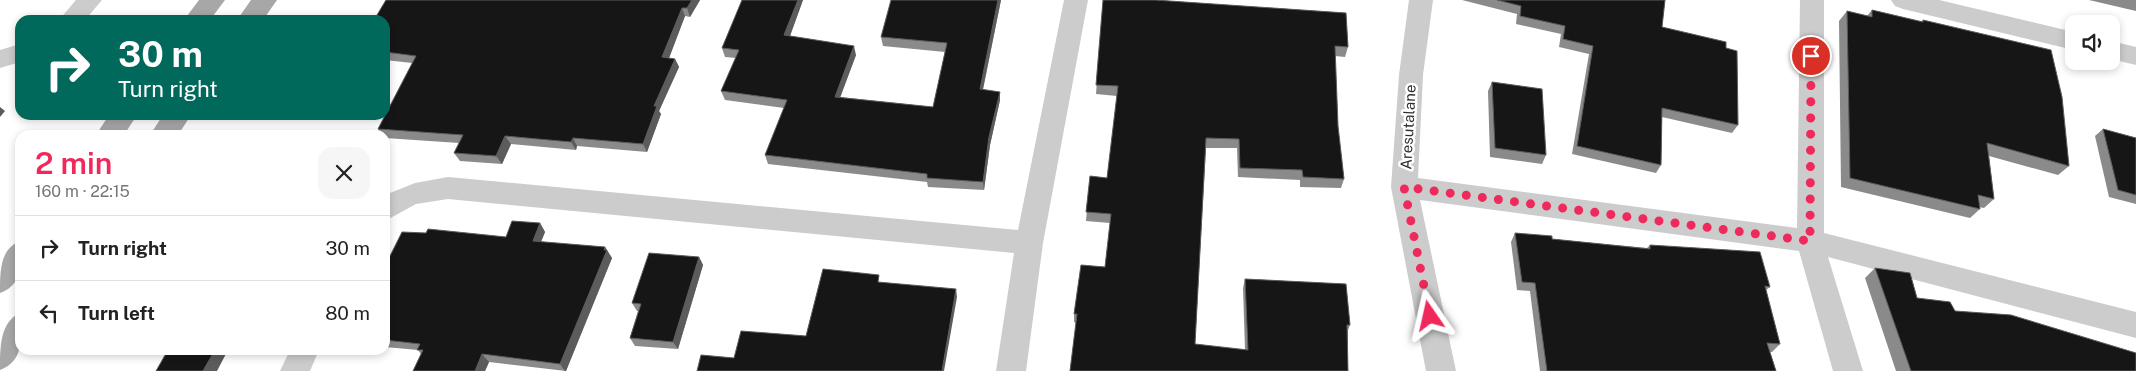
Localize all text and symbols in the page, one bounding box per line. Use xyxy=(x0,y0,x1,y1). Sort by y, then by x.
map controls xyxy=(2065,15,2120,70)
button: sound xyxy=(2065,15,2120,70)
text: 30 m xyxy=(118,34,203,75)
icon: right xyxy=(35,35,100,100)
pin xyxy=(1790,35,1832,77)
icon: arrive xyxy=(1797,42,1825,70)
text: Turn right xyxy=(118,76,218,102)
street label: Aresutalane xyxy=(1397,84,1419,170)
text: 2 min xyxy=(35,145,112,181)
button: close xyxy=(318,147,370,199)
text: 160 m · 22:15 xyxy=(35,182,130,201)
icon: right xyxy=(35,234,63,262)
text: Turn right xyxy=(78,237,167,259)
text: 30 m xyxy=(325,237,370,259)
position arrow xyxy=(1403,289,1455,341)
icon: left xyxy=(35,299,63,327)
text: Turn left xyxy=(78,302,155,324)
text: 80 m xyxy=(325,302,370,324)

